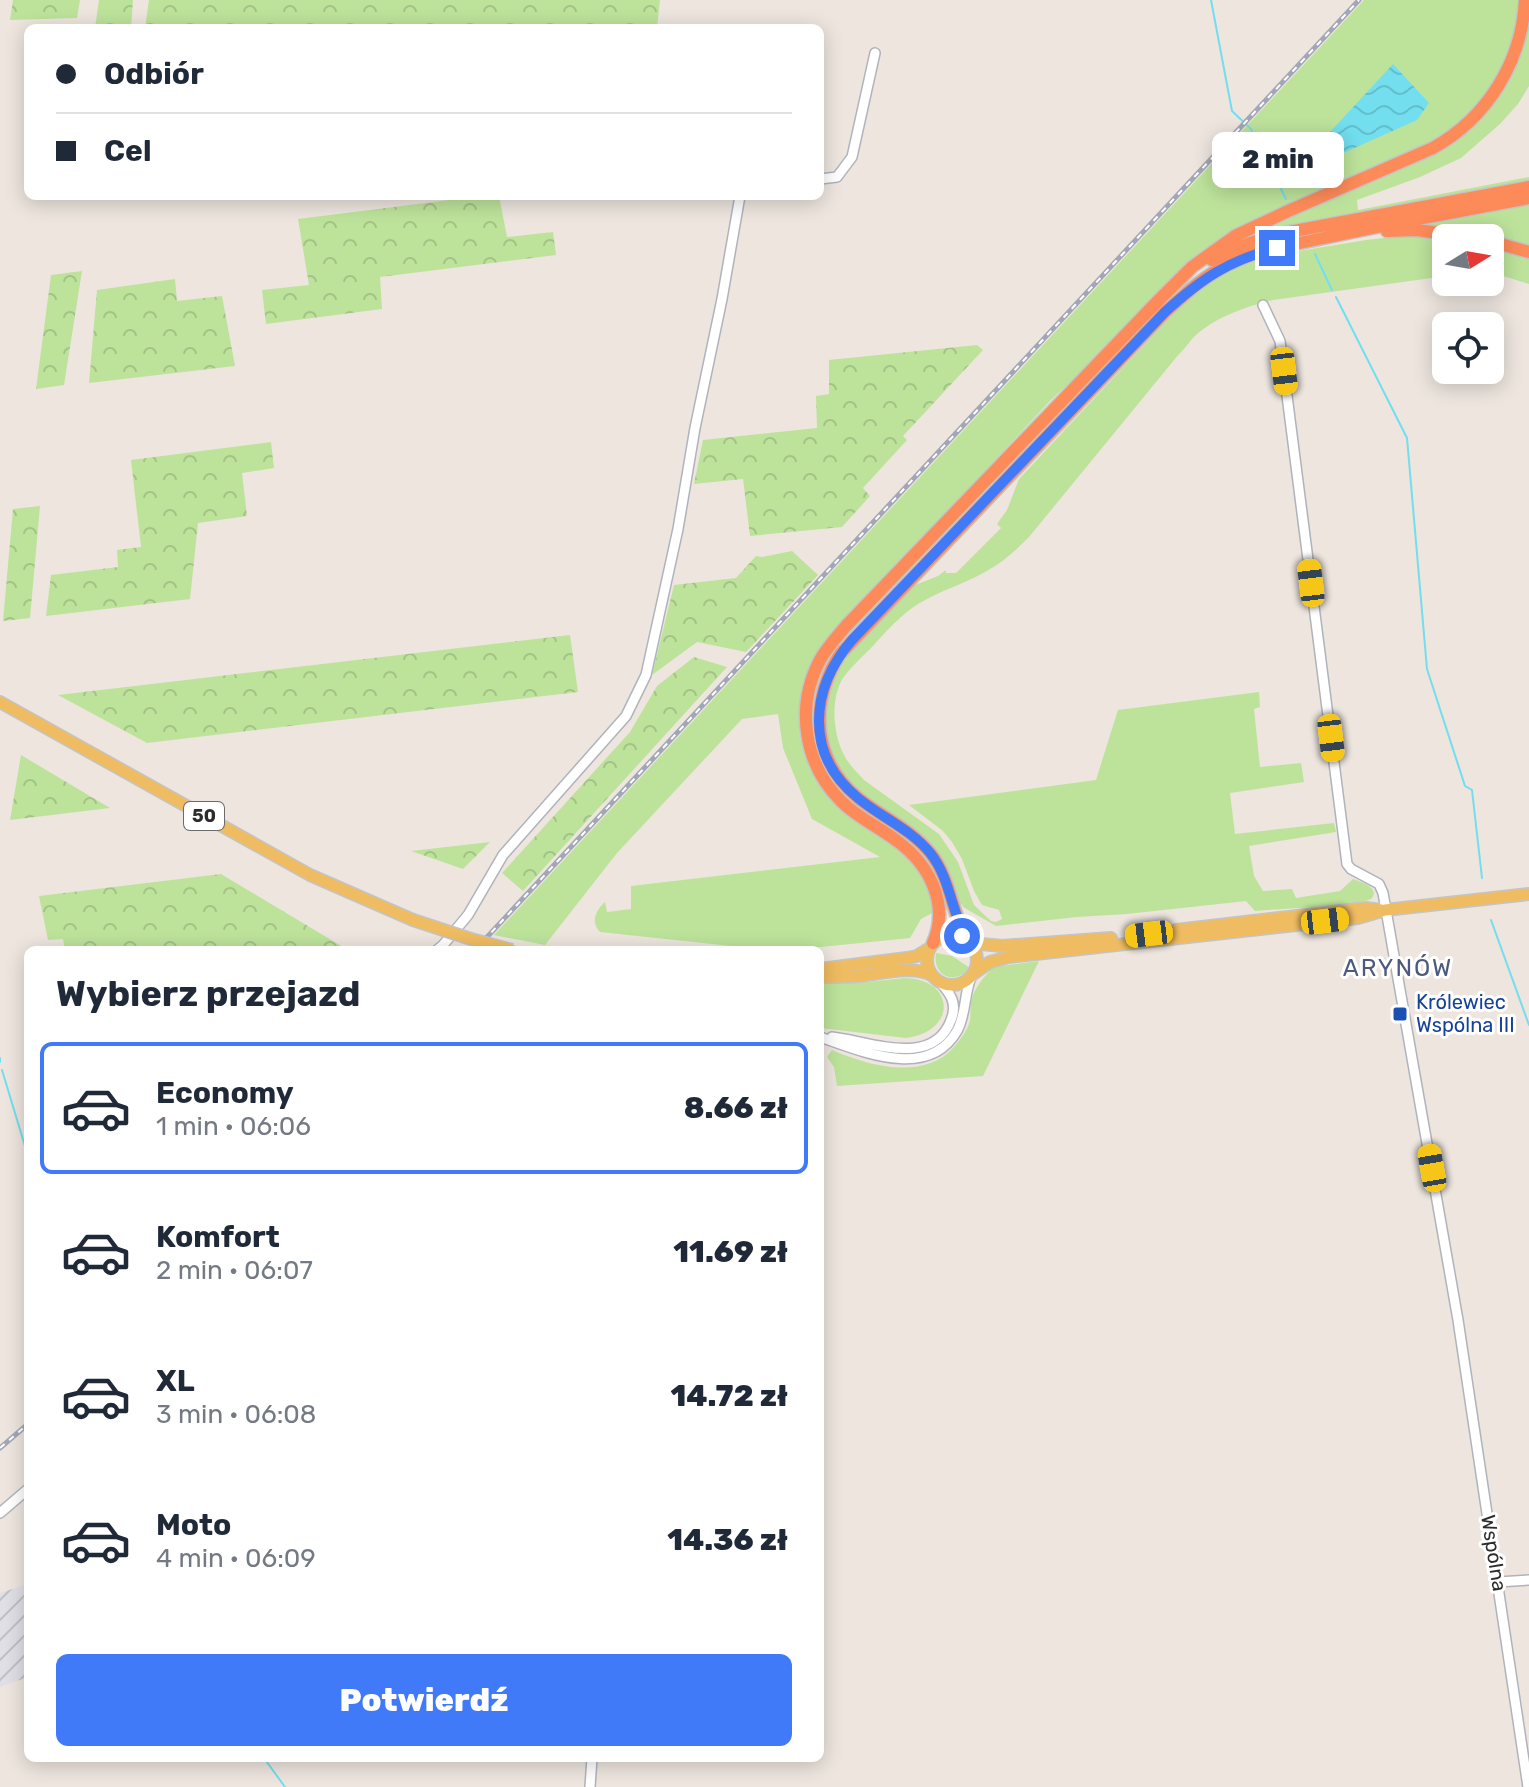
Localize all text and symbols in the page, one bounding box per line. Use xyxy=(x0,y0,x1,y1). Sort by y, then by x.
text: Odbiór xyxy=(104,56,204,92)
callout: 2 min xyxy=(1211,132,1343,188)
text: Cel xyxy=(104,133,151,169)
text: 2 min xyxy=(1242,144,1314,175)
north arrow xyxy=(1432,224,1504,296)
map controls xyxy=(1432,224,1504,384)
route end xyxy=(1259,230,1295,266)
button: locate xyxy=(1432,312,1504,384)
car xyxy=(1269,346,1299,396)
car xyxy=(1296,558,1326,608)
car xyxy=(1316,713,1346,763)
road number: 50 xyxy=(184,802,224,830)
car xyxy=(1300,906,1350,936)
route start xyxy=(944,918,980,954)
car xyxy=(1124,919,1174,949)
district label: ARYNÓW xyxy=(1343,954,1453,982)
text: Wybierz przejazd xyxy=(56,972,361,1015)
place label: Królewiec Wspólna III xyxy=(1416,990,1515,1037)
marker: Królewiec Wspólna III xyxy=(1391,1005,1409,1023)
icon: car xyxy=(60,1072,132,1144)
text: Economy xyxy=(156,1075,294,1111)
text: 8.66 zł xyxy=(684,1090,788,1126)
text: 1 min · 06:06 xyxy=(156,1111,311,1142)
car xyxy=(1416,1142,1448,1194)
icon: car xyxy=(60,1216,132,1288)
text: Komfort xyxy=(156,1219,280,1255)
text: 11.69 zł xyxy=(673,1234,788,1270)
text: 2 min · 06:07 xyxy=(156,1255,313,1286)
icon: car xyxy=(60,1360,132,1432)
text: XL xyxy=(156,1363,195,1399)
text: 14.72 zł xyxy=(670,1378,788,1414)
text: 3 min · 06:08 xyxy=(156,1399,316,1430)
icon: car xyxy=(60,1504,132,1576)
text: Moto xyxy=(156,1507,231,1543)
street label: Wspólna xyxy=(1476,1513,1512,1593)
text: 14.36 zł xyxy=(667,1522,788,1558)
text: 4 min · 06:09 xyxy=(156,1543,316,1574)
button: Potwierdź xyxy=(56,1654,792,1746)

